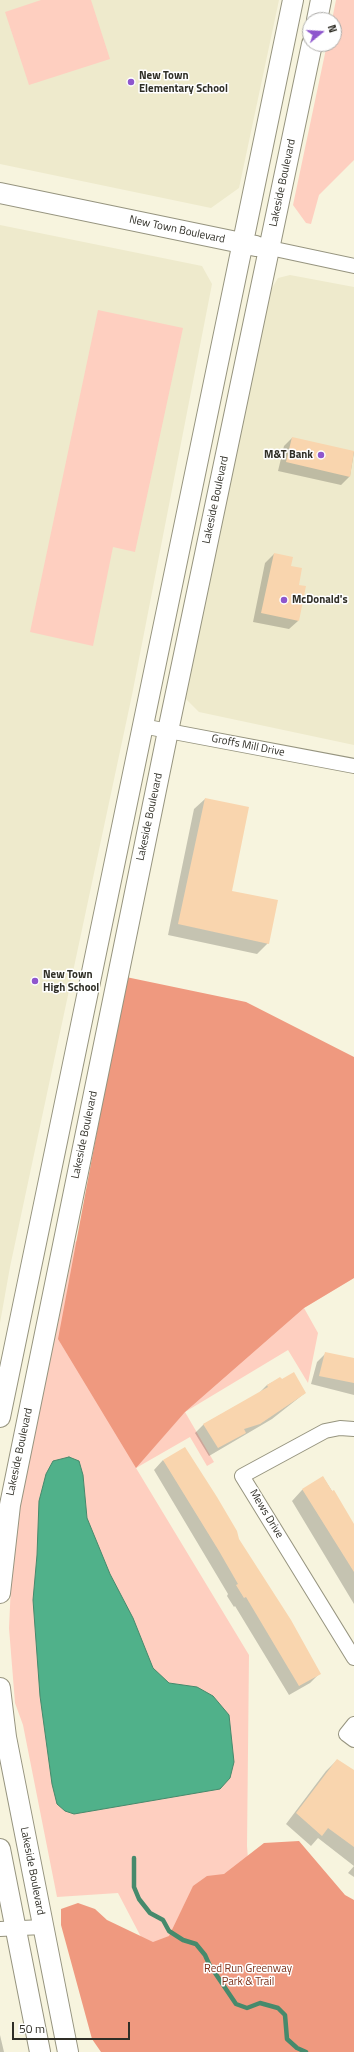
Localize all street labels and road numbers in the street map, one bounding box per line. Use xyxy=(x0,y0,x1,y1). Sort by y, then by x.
street label: Lakeside Boulevard xyxy=(267,138,299,228)
street label: New Town Boulevard xyxy=(128,213,226,247)
street label: Lakeside Boulevard xyxy=(200,455,232,545)
street label: Groffs Mill Drive xyxy=(210,732,286,760)
street label: Lakeside Boulevard xyxy=(134,772,166,862)
street label: Lakeside Boulevard xyxy=(69,1090,101,1180)
street label: Lakeside Boulevard xyxy=(4,1407,36,1497)
street label: Mews Drive xyxy=(246,1487,286,1541)
street label: Lakeside Boulevard xyxy=(17,1826,47,1916)

